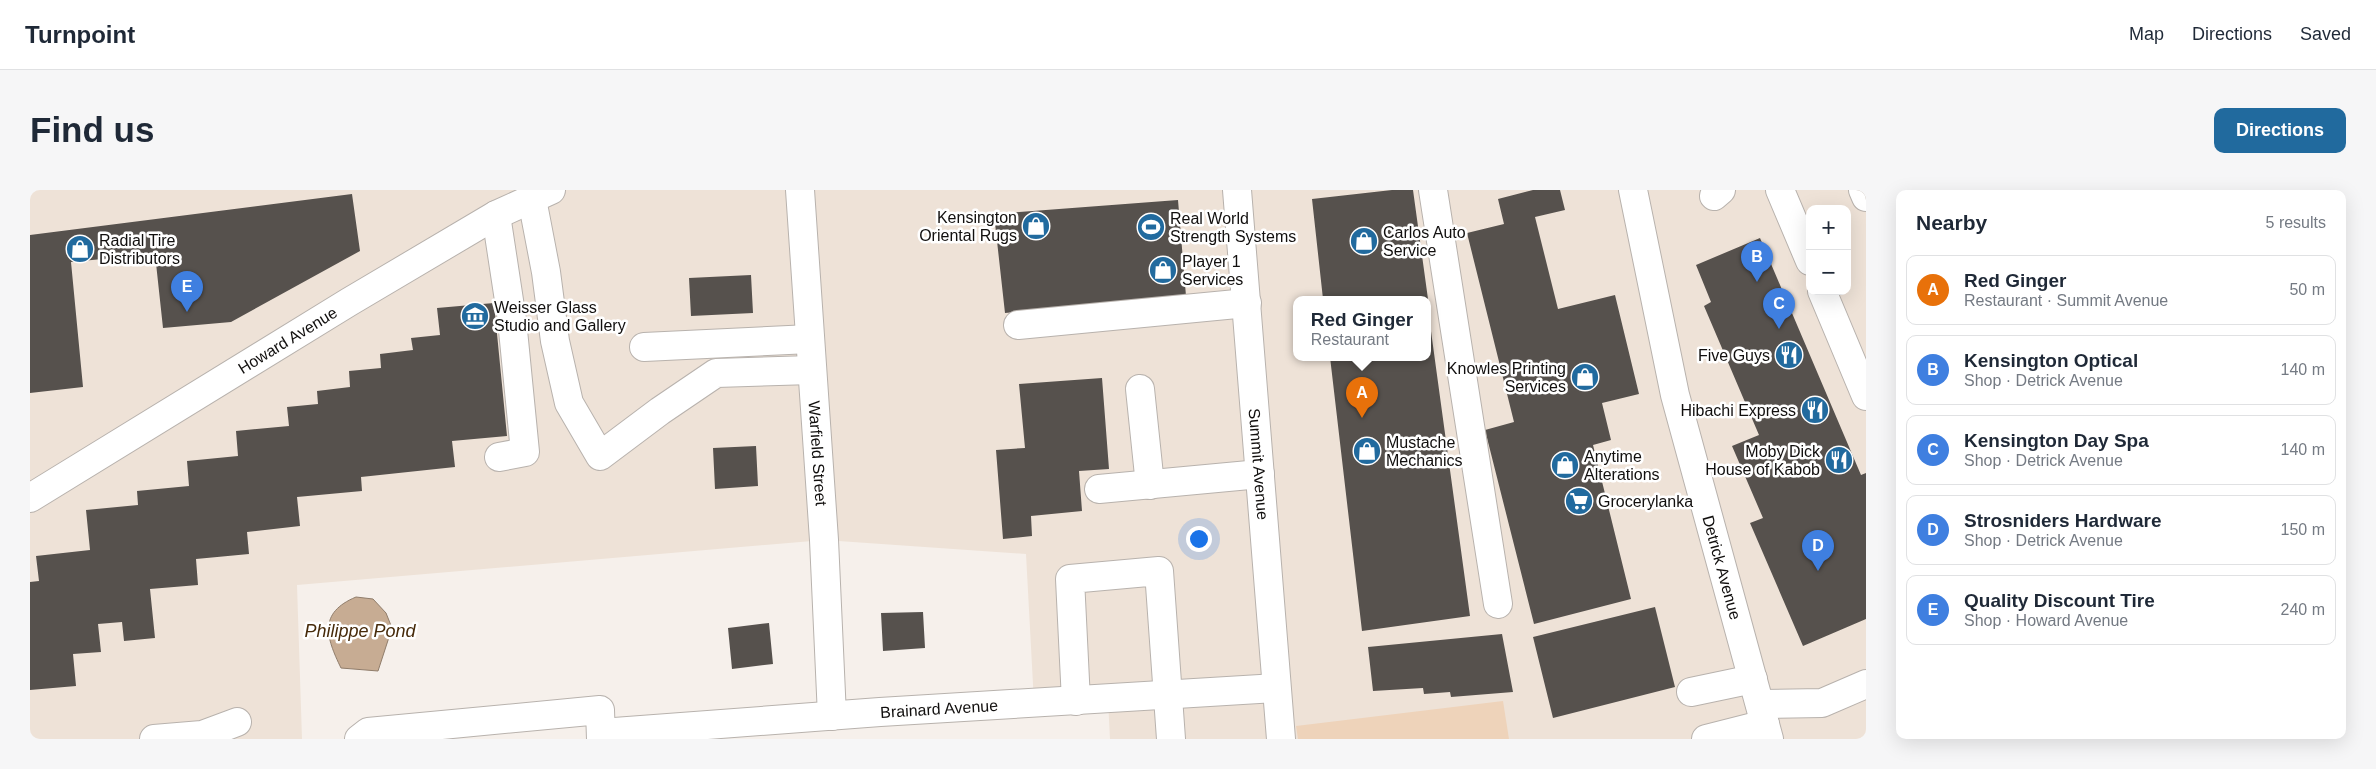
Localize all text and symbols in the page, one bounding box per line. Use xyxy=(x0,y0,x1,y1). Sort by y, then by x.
text: Turnpoint xyxy=(25,21,135,48)
text: Map xyxy=(2129,24,2164,44)
text: Directions xyxy=(2192,24,2272,44)
text: Saved xyxy=(2300,24,2351,44)
button: Directions xyxy=(2214,108,2346,153)
text: Find us xyxy=(30,110,154,149)
map controls xyxy=(1806,205,1851,295)
button: + xyxy=(1806,205,1851,250)
place label: Kensington Oriental Rugs xyxy=(919,209,1017,244)
place label: Real World Strength Systems xyxy=(1170,210,1296,245)
shop icon: Kensington Oriental Rugs xyxy=(1021,211,1051,241)
text: Nearby xyxy=(1916,211,1987,234)
sports icon: Real World Strength Systems xyxy=(1136,212,1166,242)
text: 5 results xyxy=(2266,214,2326,231)
place label: Carlos Auto Service xyxy=(1383,224,1466,259)
shop icon: Carlos Auto Service xyxy=(1349,226,1379,256)
place label: Radial Tire Distributors xyxy=(99,232,180,267)
shop icon: Radial Tire Distributors xyxy=(65,234,95,264)
pin: B xyxy=(1741,241,1773,282)
button: − xyxy=(1806,250,1851,295)
place label: Player 1 Services xyxy=(1182,253,1243,288)
shop icon: Player 1 Services xyxy=(1148,255,1178,285)
text: Red Ginger xyxy=(1964,270,2066,291)
pin: E xyxy=(171,271,203,312)
text: A xyxy=(1927,281,1939,298)
text: 50 m xyxy=(2289,281,2325,298)
pin: C xyxy=(1763,288,1795,329)
text: Restaurant · Summit Avenue xyxy=(1964,292,2168,309)
popup xyxy=(1293,296,1431,361)
place label: Weisser Glass Studio and Gallery xyxy=(494,299,626,334)
museum icon: Weisser Glass Studio and Gallery xyxy=(460,301,490,331)
street label: Howard Avenue xyxy=(235,303,340,377)
text: Red Ginger xyxy=(1311,309,1413,330)
text: Restaurant xyxy=(1311,331,1389,348)
restaurant icon: Five Guys xyxy=(1774,340,1804,370)
place label: Five Guys xyxy=(1698,347,1770,364)
text: Kensington Optical xyxy=(1964,350,2138,371)
place label: Knowles Printing Services xyxy=(1447,360,1566,395)
text: B xyxy=(1927,361,1939,378)
text: 140 m xyxy=(2281,361,2325,378)
shop icon: Knowles Printing Services xyxy=(1570,362,1600,392)
text: Shop · Detrick Avenue xyxy=(1964,372,2123,389)
pin: A xyxy=(1346,377,1378,418)
restaurant icon: Hibachi Express xyxy=(1800,395,1830,425)
street label: Warfield Street xyxy=(806,400,830,507)
place label: Hibachi Express xyxy=(1680,402,1796,419)
street label: Summit Avenue xyxy=(1246,408,1272,521)
text: Kensington Day Spa xyxy=(1964,430,2149,451)
place label: Mustache Mechanics xyxy=(1386,434,1462,469)
shop icon: Mustache Mechanics xyxy=(1352,436,1382,466)
text: C xyxy=(1927,441,1939,458)
text: 140 m xyxy=(2281,441,2325,458)
place label: Moby Dick House of Kabob xyxy=(1705,443,1821,478)
restaurant icon: Moby Dick House of Kabob xyxy=(1824,445,1854,475)
place label: Anytime Alterations xyxy=(1584,448,1660,483)
shop icon: Anytime Alterations xyxy=(1550,450,1580,480)
text: Shop · Detrick Avenue xyxy=(1964,452,2123,469)
supermarket icon: Grocerylanka xyxy=(1564,486,1594,516)
place label: Grocerylanka xyxy=(1598,493,1693,510)
text: Strosniders Hardware xyxy=(1964,510,2161,531)
street label: Detrick Avenue xyxy=(1700,513,1744,622)
text: D xyxy=(1927,521,1939,538)
text: 150 m xyxy=(2281,521,2325,538)
your location xyxy=(1186,526,1212,552)
pin: D xyxy=(1802,530,1834,571)
text: Shop · Detrick Avenue xyxy=(1964,532,2123,549)
text: Quality Discount Tire xyxy=(1964,590,2155,611)
text: E xyxy=(1928,601,1938,618)
text: 240 m xyxy=(2281,601,2325,618)
text: Shop · Howard Avenue xyxy=(1964,612,2128,629)
water label: Philippe Pond xyxy=(304,621,417,641)
street label: Brainard Avenue xyxy=(880,696,999,720)

